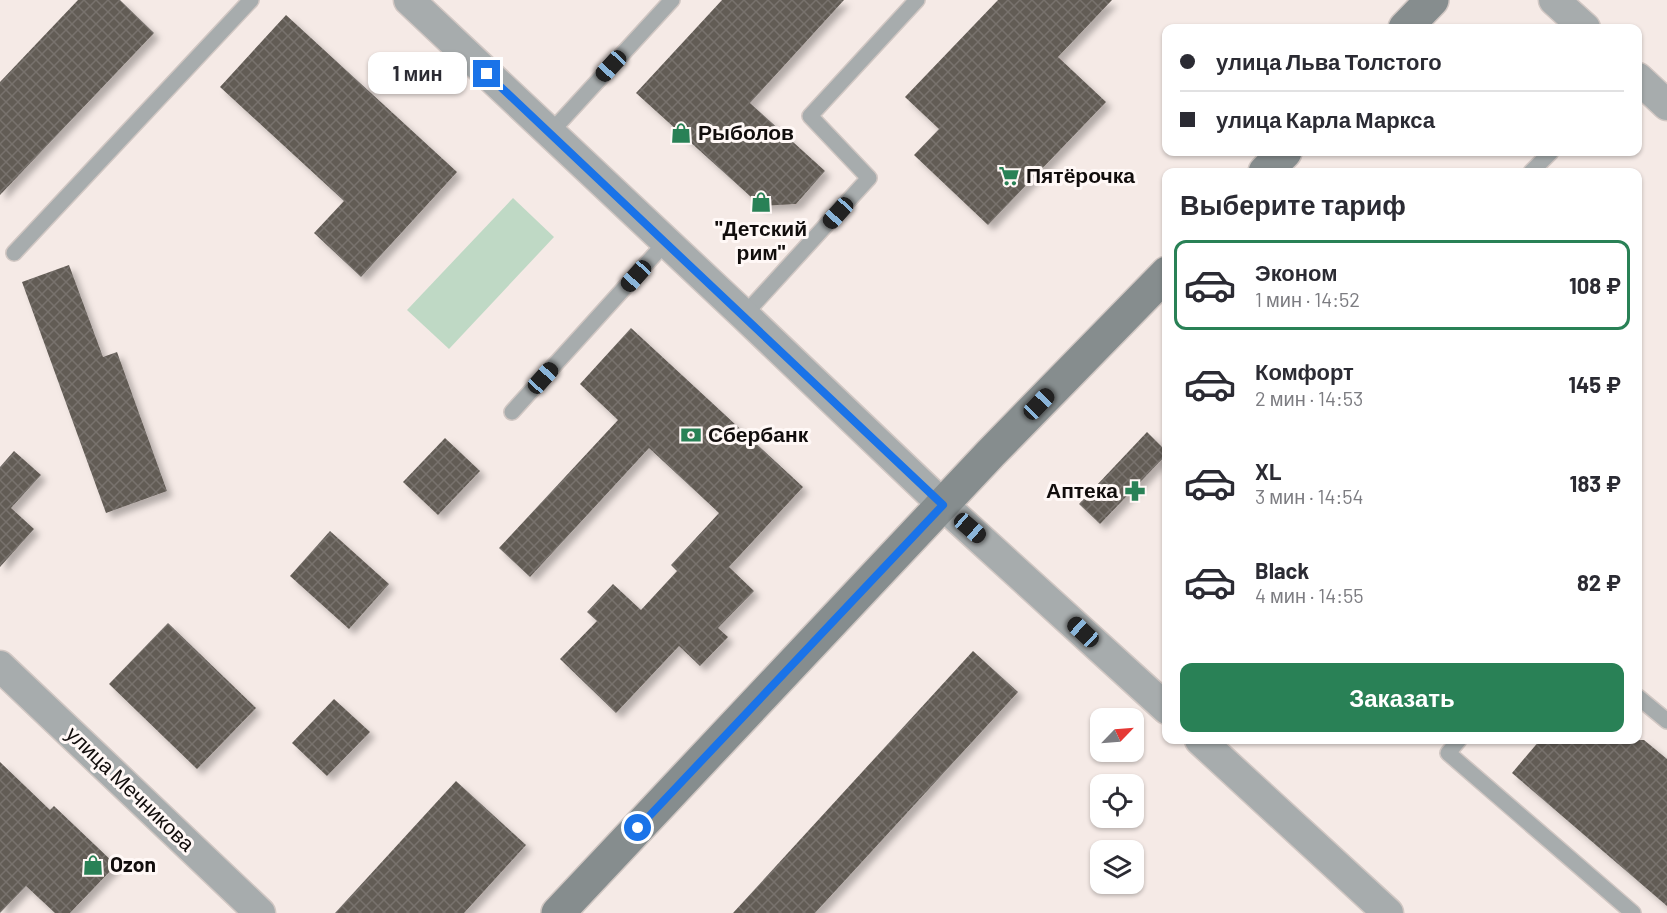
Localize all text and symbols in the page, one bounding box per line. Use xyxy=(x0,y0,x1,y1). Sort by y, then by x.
car xyxy=(592,47,630,85)
text: улица Льва Толстого xyxy=(1216,48,1442,74)
callout: 1 мин xyxy=(367,53,466,95)
route end xyxy=(473,60,500,87)
text: 1 мин xyxy=(392,61,443,85)
text: улица Карла Маркса xyxy=(1216,106,1435,132)
place label: Рыболов xyxy=(698,119,794,144)
shop icon: Рыболов xyxy=(669,121,693,145)
place label: Пятёрочка xyxy=(1026,162,1135,187)
supermarket icon: Пятёрочка xyxy=(997,164,1021,188)
text: Выберите тариф xyxy=(1180,188,1406,220)
shop icon: "Детский рим" xyxy=(749,190,773,214)
car xyxy=(819,194,857,232)
place label: "Детский рим" xyxy=(715,215,807,264)
car xyxy=(617,257,655,295)
icon: car xyxy=(1183,258,1237,312)
text: Эконом xyxy=(1255,259,1338,285)
text: 108 ₽ xyxy=(1569,272,1621,298)
text: 1 мин · 14:52 xyxy=(1255,287,1360,311)
icon: car xyxy=(1183,357,1237,411)
text: Комфорт xyxy=(1255,358,1354,384)
car xyxy=(524,359,562,397)
text: 145 ₽ xyxy=(1568,371,1621,397)
car xyxy=(1020,385,1058,423)
text: 2 мин · 14:53 xyxy=(1255,386,1363,410)
place label: Сбербанк xyxy=(708,421,809,446)
bank icon: Сбербанк xyxy=(679,423,703,447)
icon: car xyxy=(1183,456,1237,510)
text: XL xyxy=(1255,458,1281,484)
text: 183 ₽ xyxy=(1570,470,1621,496)
place label: Аптека xyxy=(1046,477,1118,502)
pharmacy icon: Аптека xyxy=(1123,479,1147,503)
text: 3 мин · 14:54 xyxy=(1255,484,1364,508)
car xyxy=(951,509,989,547)
icon: car xyxy=(1183,555,1237,609)
text: Black xyxy=(1255,557,1309,583)
text: 82 ₽ xyxy=(1577,569,1621,595)
text: 4 мин · 14:55 xyxy=(1255,583,1364,607)
car xyxy=(1064,613,1102,651)
button: Заказать xyxy=(1180,663,1624,732)
north arrow xyxy=(1090,708,1144,762)
map controls xyxy=(1090,708,1144,894)
street label: улица Мечникова xyxy=(62,720,201,856)
button: locate xyxy=(1090,774,1144,828)
route start xyxy=(624,814,651,841)
button: layers xyxy=(1090,840,1144,894)
place label: Ozon xyxy=(110,851,156,876)
shop icon: Ozon xyxy=(81,853,105,877)

